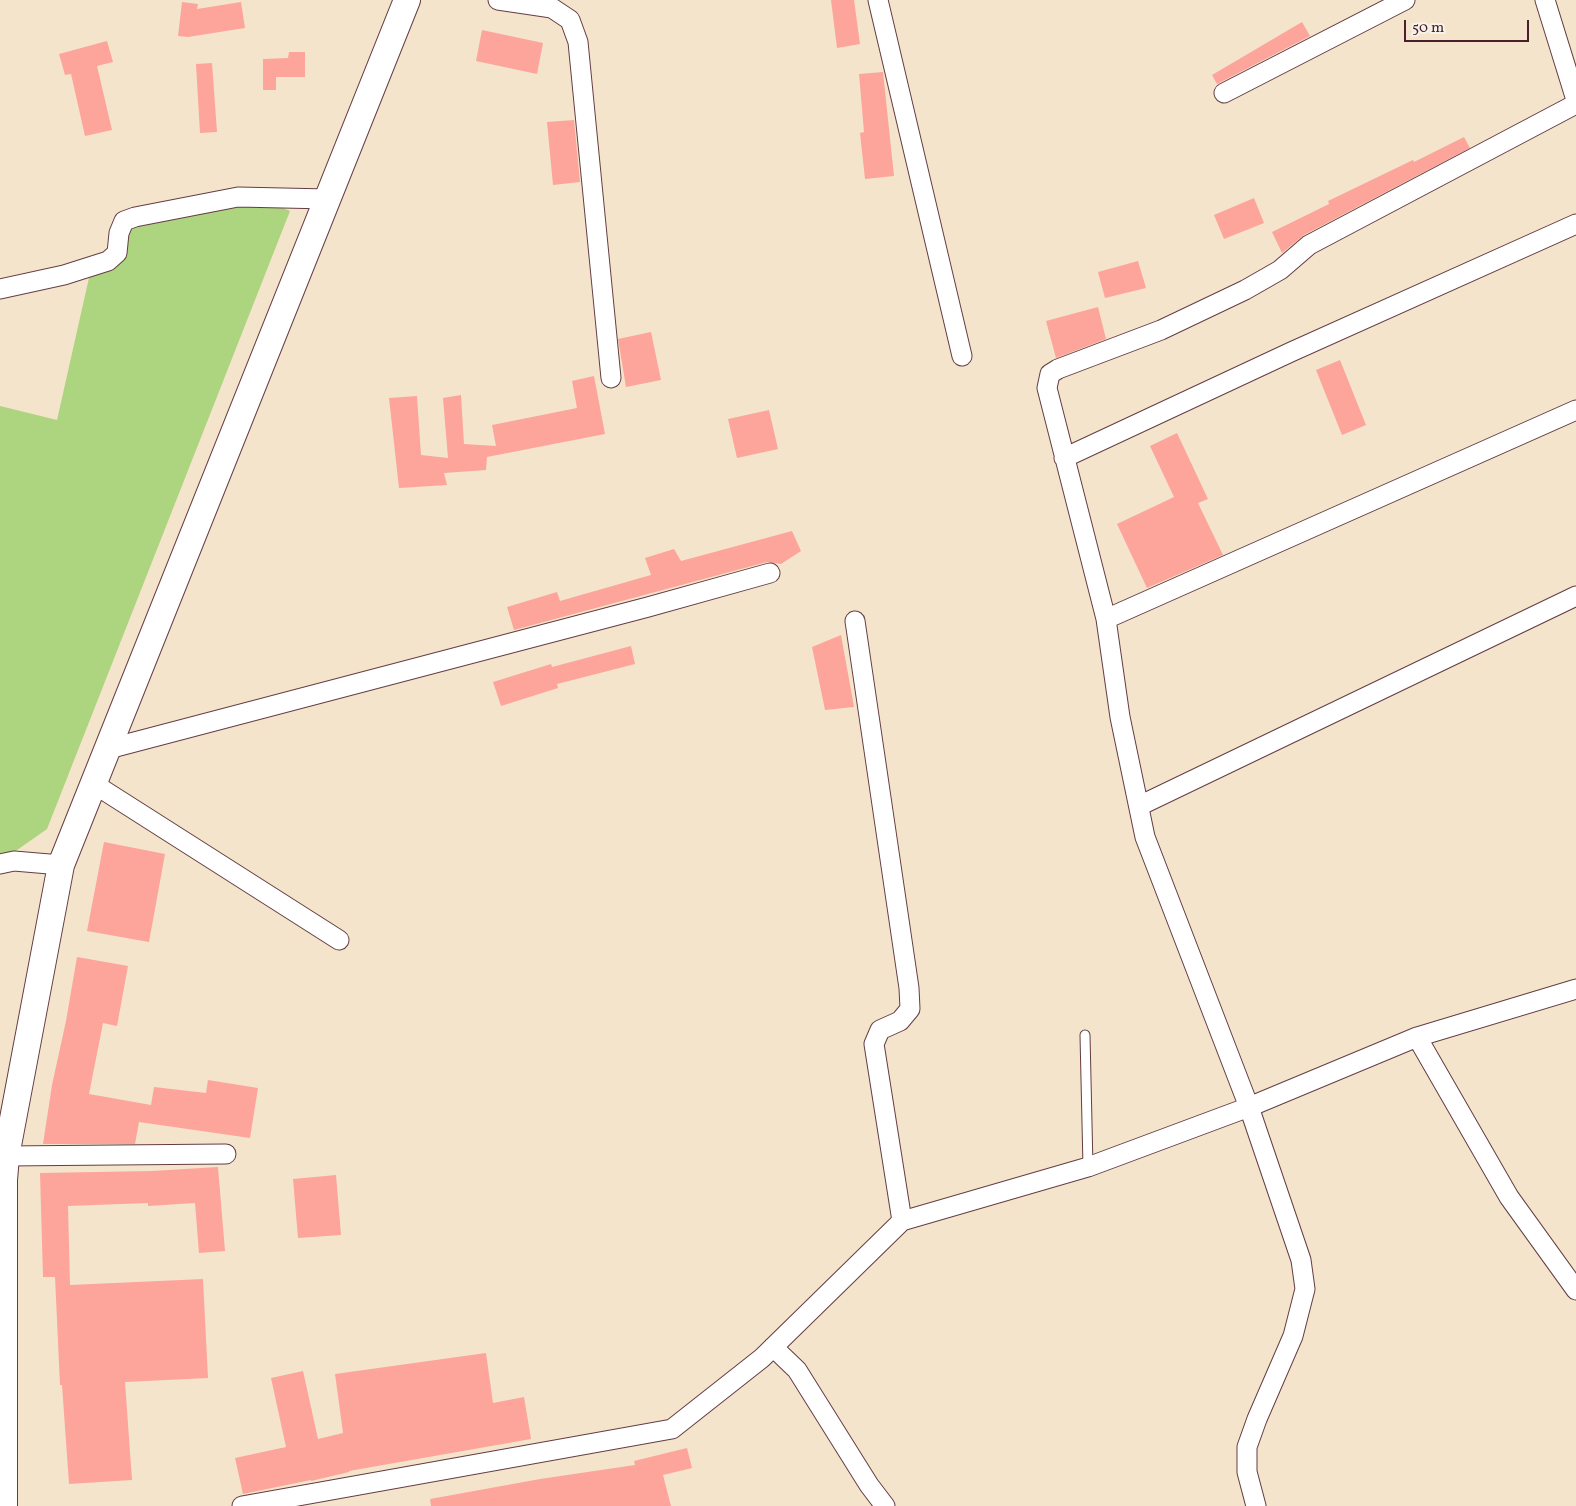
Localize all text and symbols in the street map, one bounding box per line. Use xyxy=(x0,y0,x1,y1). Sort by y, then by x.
scale bar xyxy=(1406,10,1531,42)
text: 50 m xyxy=(1412,18,1444,39)

